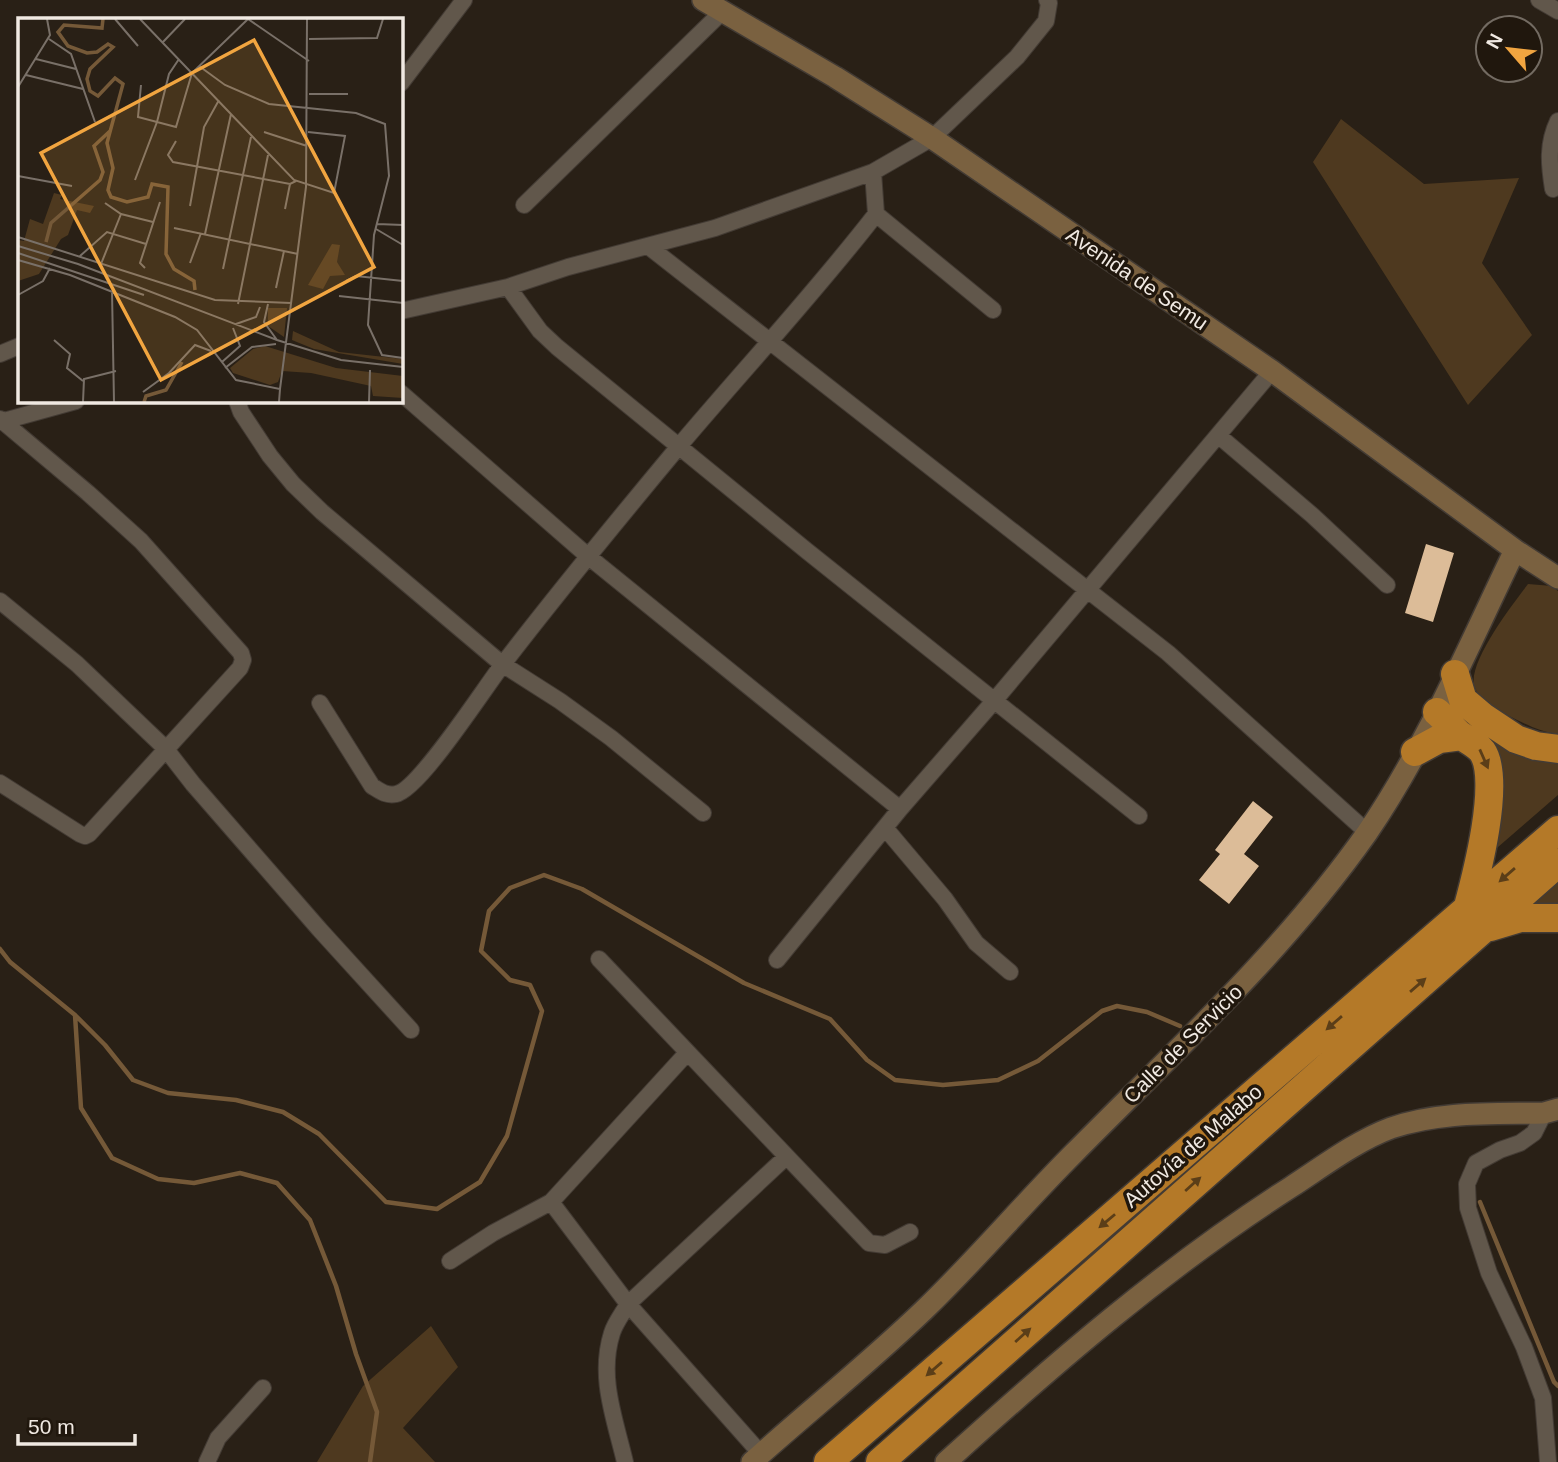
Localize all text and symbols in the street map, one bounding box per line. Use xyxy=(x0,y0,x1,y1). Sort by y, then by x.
north arrow xyxy=(1474,14,1544,84)
inset map xyxy=(18,18,402,402)
text: N xyxy=(1482,30,1507,52)
street label: Avenida de Semu xyxy=(1062,223,1212,334)
one-way arrow xyxy=(1478,749,1490,769)
one-way arrow xyxy=(1499,867,1516,883)
one-way arrow xyxy=(1410,978,1427,993)
street label: Calle de Servicio xyxy=(1119,980,1246,1107)
one-way arrow xyxy=(1325,1015,1343,1031)
street label: Autovía de Malabo xyxy=(1119,1079,1266,1212)
one-way arrow xyxy=(1184,1176,1202,1192)
one-way arrow xyxy=(1098,1213,1116,1229)
one-way arrow xyxy=(1014,1327,1032,1343)
one-way arrow xyxy=(925,1361,943,1377)
scale bar xyxy=(18,1402,135,1446)
text: 50 m xyxy=(28,1415,75,1438)

